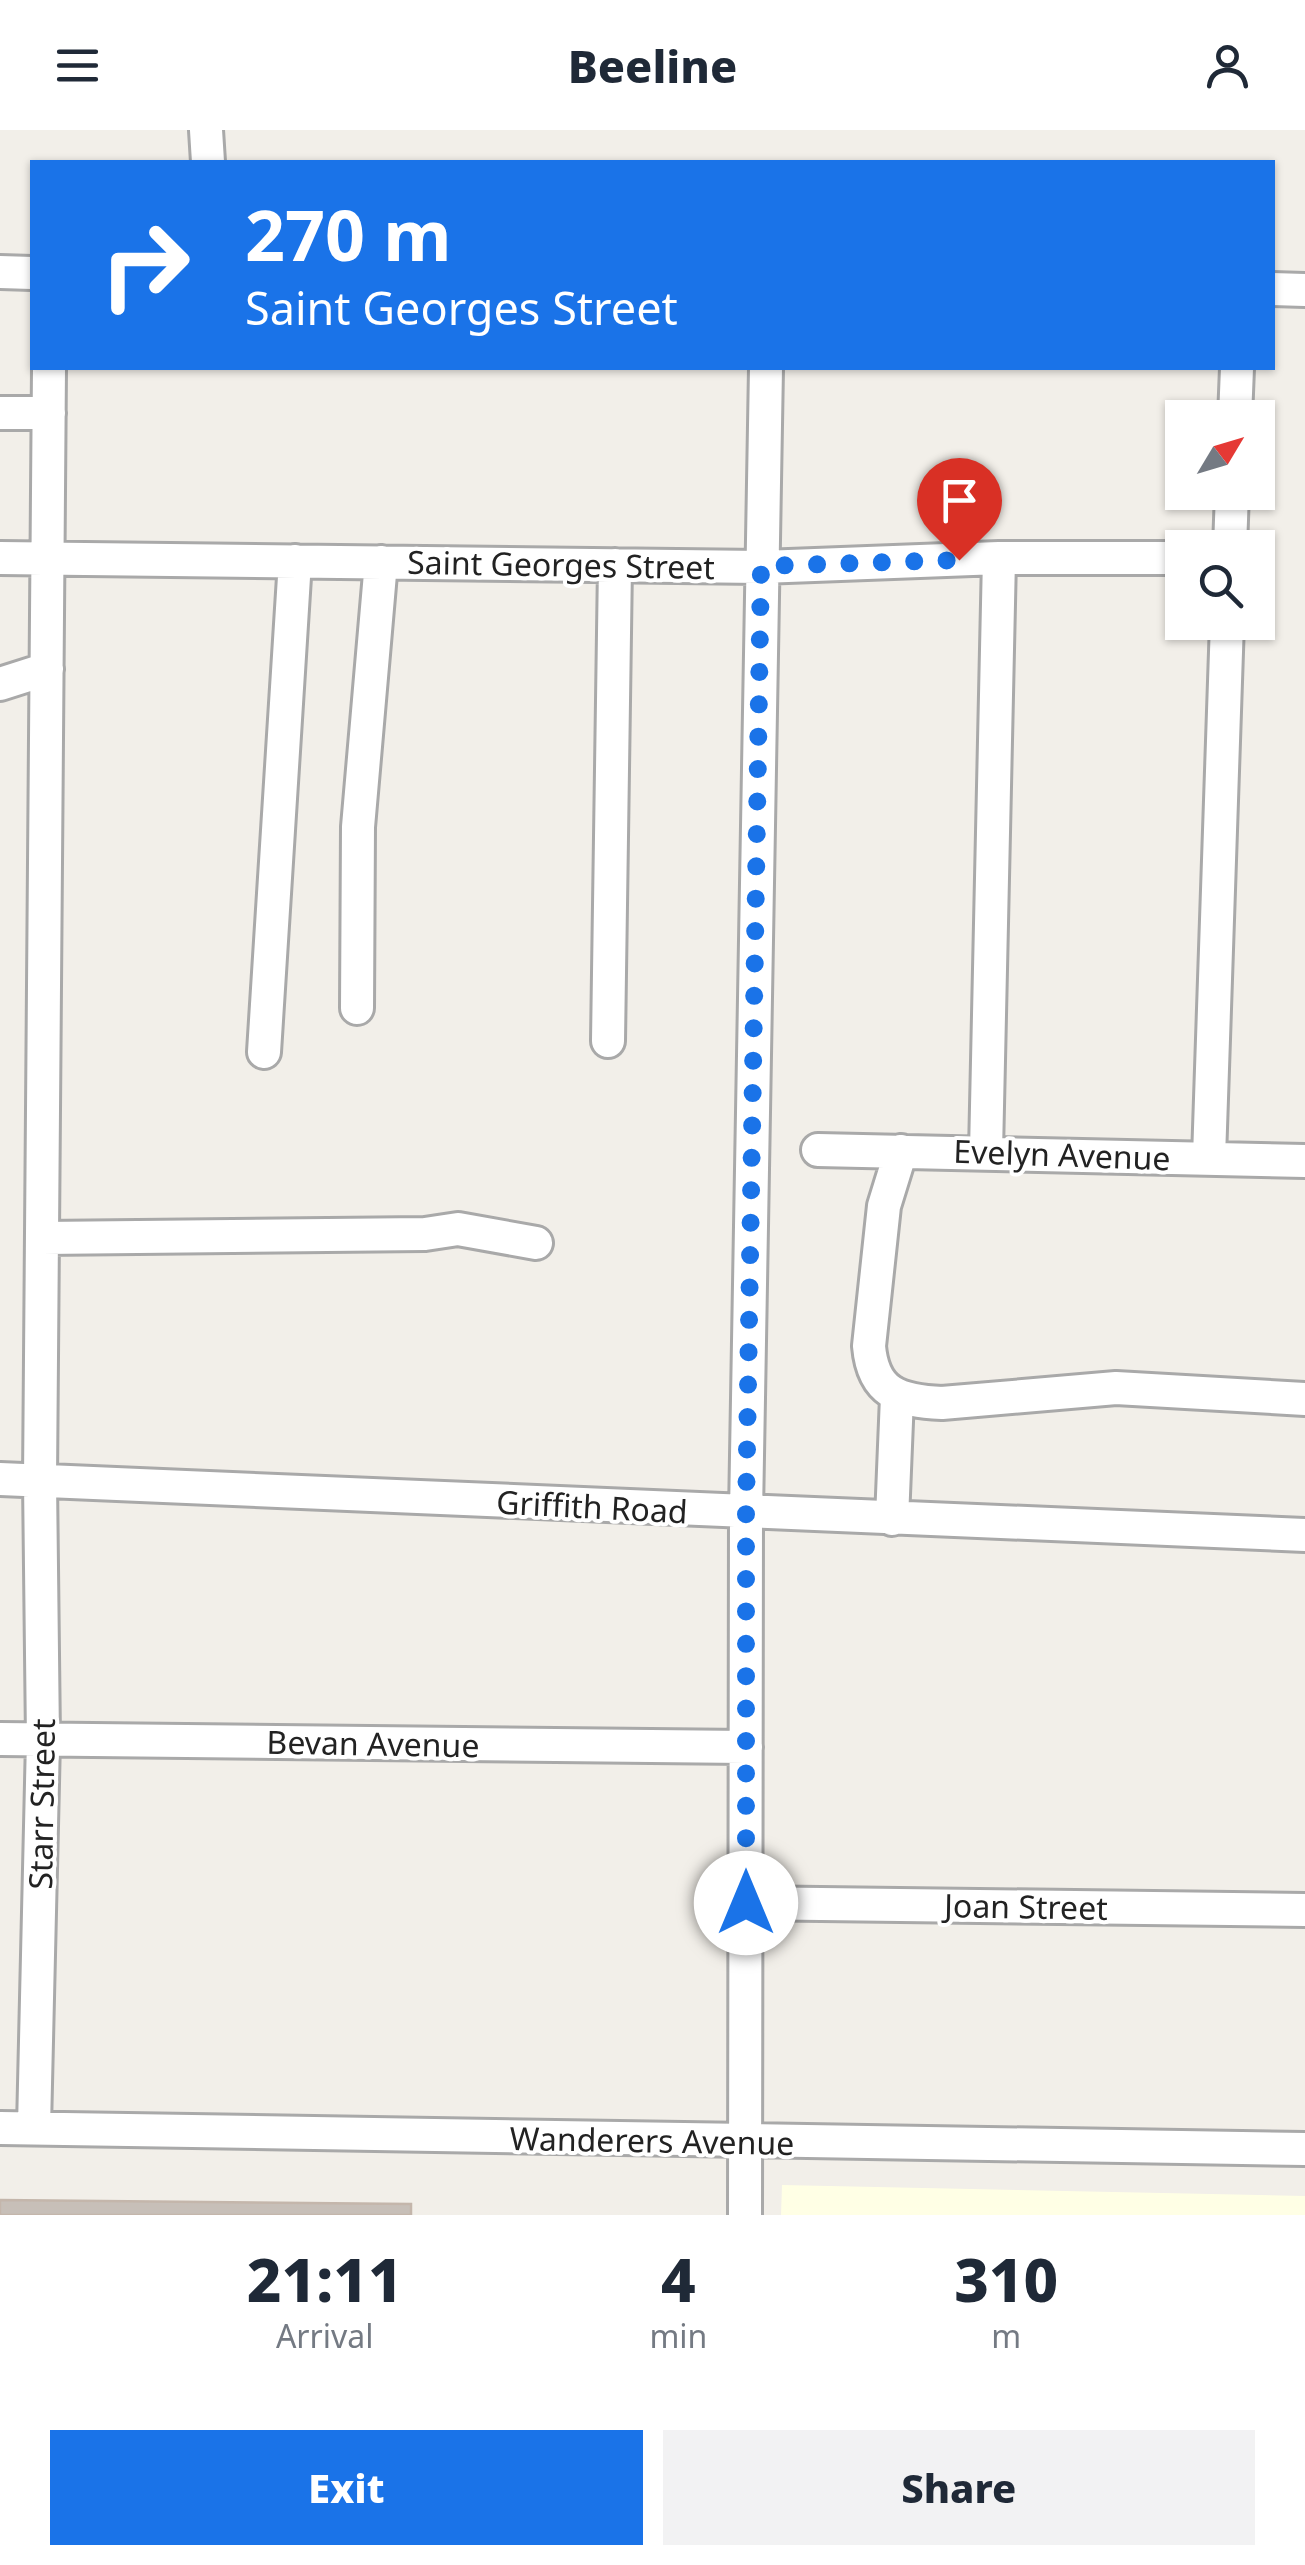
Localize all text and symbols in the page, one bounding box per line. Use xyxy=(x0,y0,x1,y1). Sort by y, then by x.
text: Beeline xyxy=(568,35,737,96)
icon: menu xyxy=(50,38,105,93)
icon: person xyxy=(1200,38,1255,93)
text: 270 m xyxy=(245,186,452,282)
icon: right xyxy=(80,200,210,330)
text: Saint Georges Street xyxy=(245,277,678,338)
north arrow xyxy=(1165,400,1275,510)
map controls xyxy=(1165,400,1275,640)
pin xyxy=(917,458,1002,561)
icon: arrive xyxy=(932,473,987,528)
button: search xyxy=(1165,530,1275,640)
street label: Saint Georges Street xyxy=(407,540,715,588)
street label: Evelyn Avenue xyxy=(953,1129,1171,1179)
street label: Griffith Road xyxy=(495,1480,689,1532)
street label: Starr Street xyxy=(18,1718,64,1890)
street label: Bevan Avenue xyxy=(266,1720,480,1766)
position arrow xyxy=(694,1851,798,1955)
street label: Joan Street xyxy=(941,1883,1108,1929)
street label: Wanderers Avenue xyxy=(509,2116,795,2164)
text: 21:11 xyxy=(247,2238,403,2320)
text: 4 xyxy=(661,2238,696,2320)
text: 310 xyxy=(954,2238,1058,2320)
text: Arrival xyxy=(276,2314,374,2357)
text: min xyxy=(649,2314,707,2357)
text: m xyxy=(991,2314,1021,2357)
button: Exit xyxy=(50,2430,643,2545)
button: Share xyxy=(663,2430,1255,2545)

